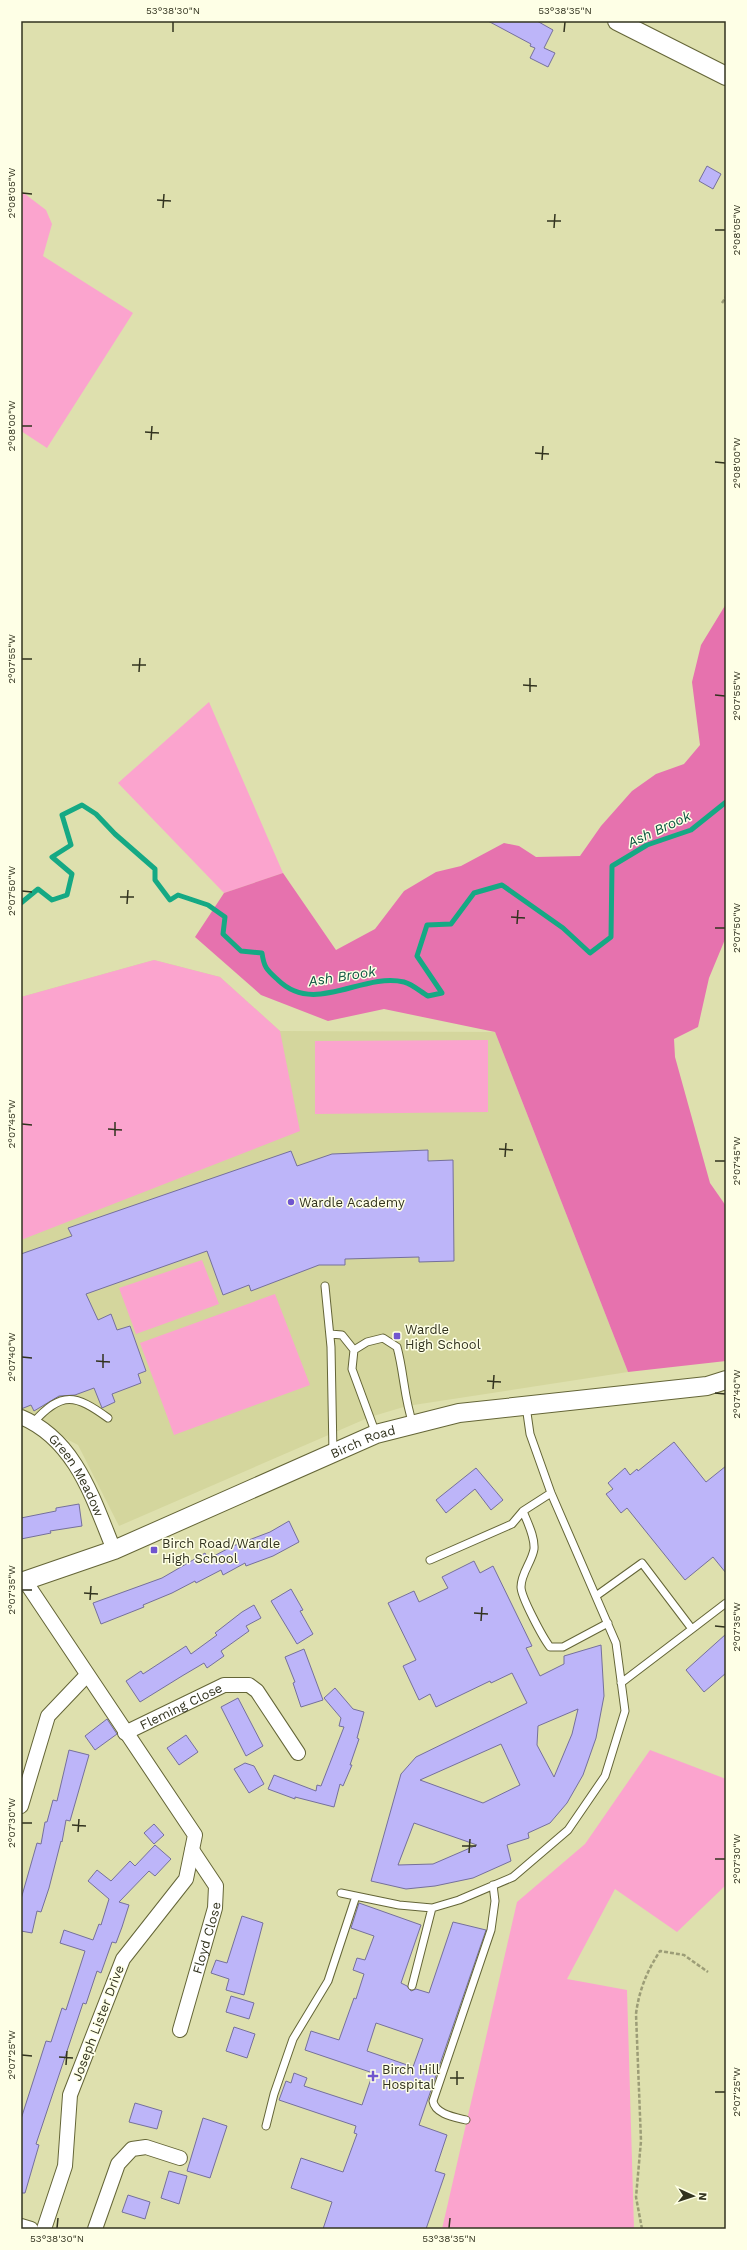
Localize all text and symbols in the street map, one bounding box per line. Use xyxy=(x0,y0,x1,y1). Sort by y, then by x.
text: 53°38'30"N xyxy=(146,5,200,16)
text: 53°38'35"N xyxy=(538,5,592,16)
text: 2°08'05"W xyxy=(6,167,17,218)
text: 2°08'05"W xyxy=(731,204,742,255)
text: 2°08'00"W xyxy=(6,400,17,452)
text: 2°08'00"W xyxy=(731,437,742,489)
text: 2°07'55"W xyxy=(6,634,17,684)
text: 2°07'55"W xyxy=(731,671,742,721)
water label: Ash Brook xyxy=(624,807,693,851)
text: 2°07'50"W xyxy=(6,866,17,916)
text: 2°07'50"W xyxy=(731,903,742,953)
water label: Ash Brook xyxy=(306,963,377,989)
text: 2°07'45"W xyxy=(6,1099,17,1149)
text: 2°07'45"W xyxy=(731,1136,742,1186)
place label: Wardle Academy xyxy=(299,1195,405,1210)
marker: Wardle Academy xyxy=(286,1197,296,1207)
place label: Wardle High School xyxy=(405,1322,481,1352)
marker: Wardle High School xyxy=(392,1331,402,1341)
text: 2°07'40"W xyxy=(6,1332,17,1382)
text: 2°07'40"W xyxy=(731,1369,742,1419)
street label: Birch Road xyxy=(328,1422,397,1461)
street label: Green Meadow xyxy=(46,1430,107,1519)
place label: Birch Road/Wardle High School xyxy=(162,1536,280,1566)
marker: Birch Road/Wardle High School xyxy=(149,1545,159,1555)
text: 2°07'35"W xyxy=(6,1565,17,1615)
text: 2°07'35"W xyxy=(731,1602,742,1652)
street label: Fleming Close xyxy=(137,1680,224,1732)
text: 2°07'30"W xyxy=(6,1798,17,1848)
text: 2°07'30"W xyxy=(731,1834,742,1884)
street label: Floyd Close xyxy=(189,1902,223,1975)
street label: Joseph Lister Drive xyxy=(69,1963,127,2083)
text: 2°07'25"W xyxy=(6,2030,17,2080)
place label: Birch Hill Hospital xyxy=(382,2062,440,2092)
text: 2°07'25"W xyxy=(731,2067,742,2117)
marker: Birch Hill Hospital xyxy=(367,2070,379,2082)
north arrow xyxy=(673,2176,713,2216)
text: N xyxy=(696,2192,709,2201)
text: 53°38'30"N xyxy=(30,2233,84,2244)
text: 53°38'35"N xyxy=(422,2233,476,2244)

